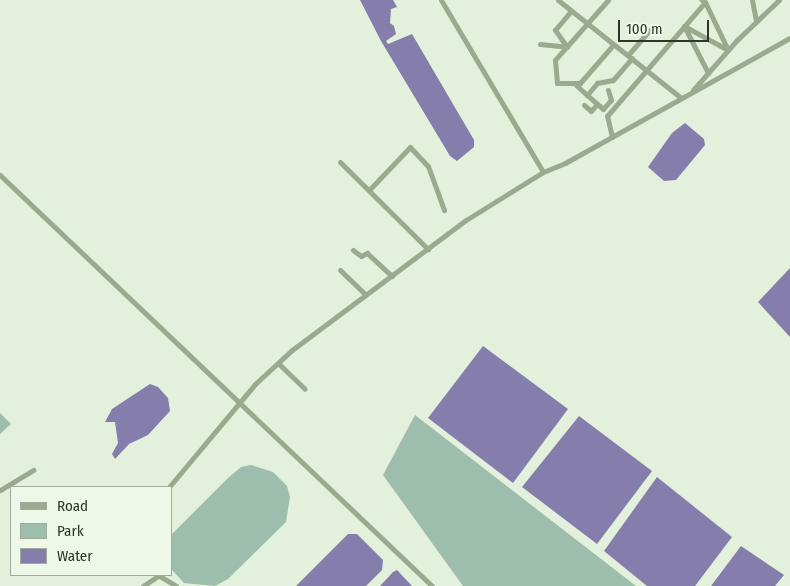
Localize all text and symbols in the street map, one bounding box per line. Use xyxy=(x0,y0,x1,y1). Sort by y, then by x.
scale bar xyxy=(620,10,711,42)
text: 100 m xyxy=(626,20,663,38)
legend xyxy=(10,486,172,576)
text: Road xyxy=(57,497,88,515)
text: Park xyxy=(57,522,84,540)
text: Water xyxy=(57,547,92,565)

